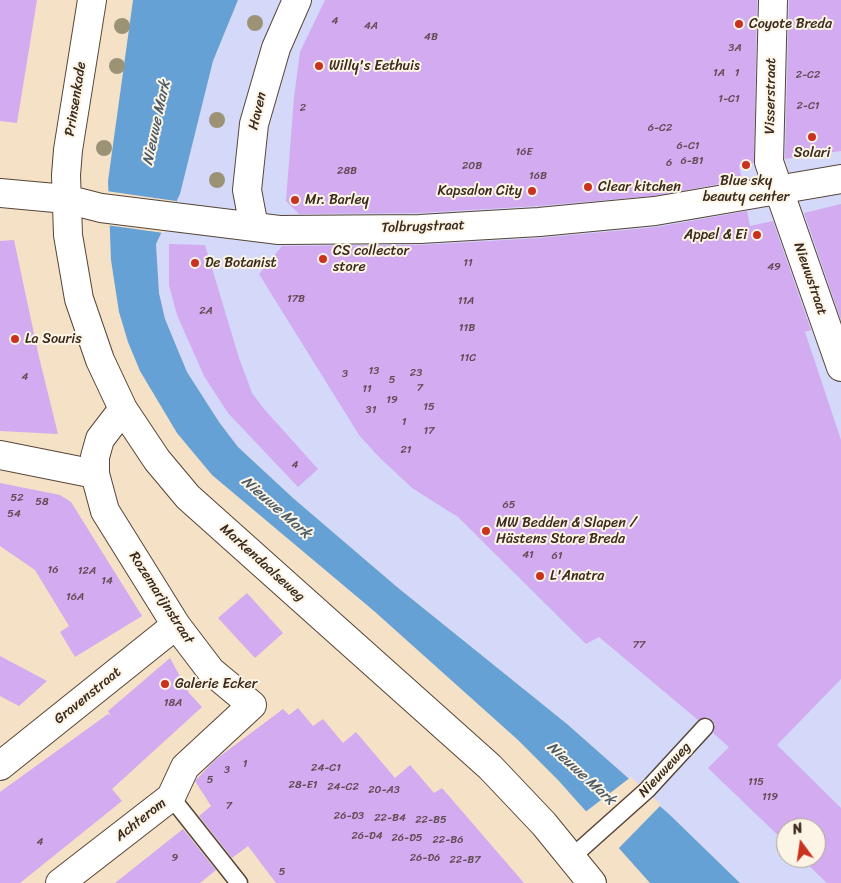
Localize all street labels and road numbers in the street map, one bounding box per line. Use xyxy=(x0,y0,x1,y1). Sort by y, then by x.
street label: Visserstraat xyxy=(762,58,780,134)
street label: Prinsenkade xyxy=(62,61,90,137)
street label: Haven xyxy=(246,91,270,131)
street label: Tolbrugstraat xyxy=(381,217,465,237)
street label: Nieuwstraat xyxy=(790,240,830,318)
street label: Markendaalseweg xyxy=(216,521,308,605)
street label: Rozemarijnstraat xyxy=(125,549,197,647)
street label: Gravenstraat xyxy=(51,664,125,728)
street label: Nieuweweg xyxy=(635,739,695,801)
street label: Achterom xyxy=(112,795,170,845)

